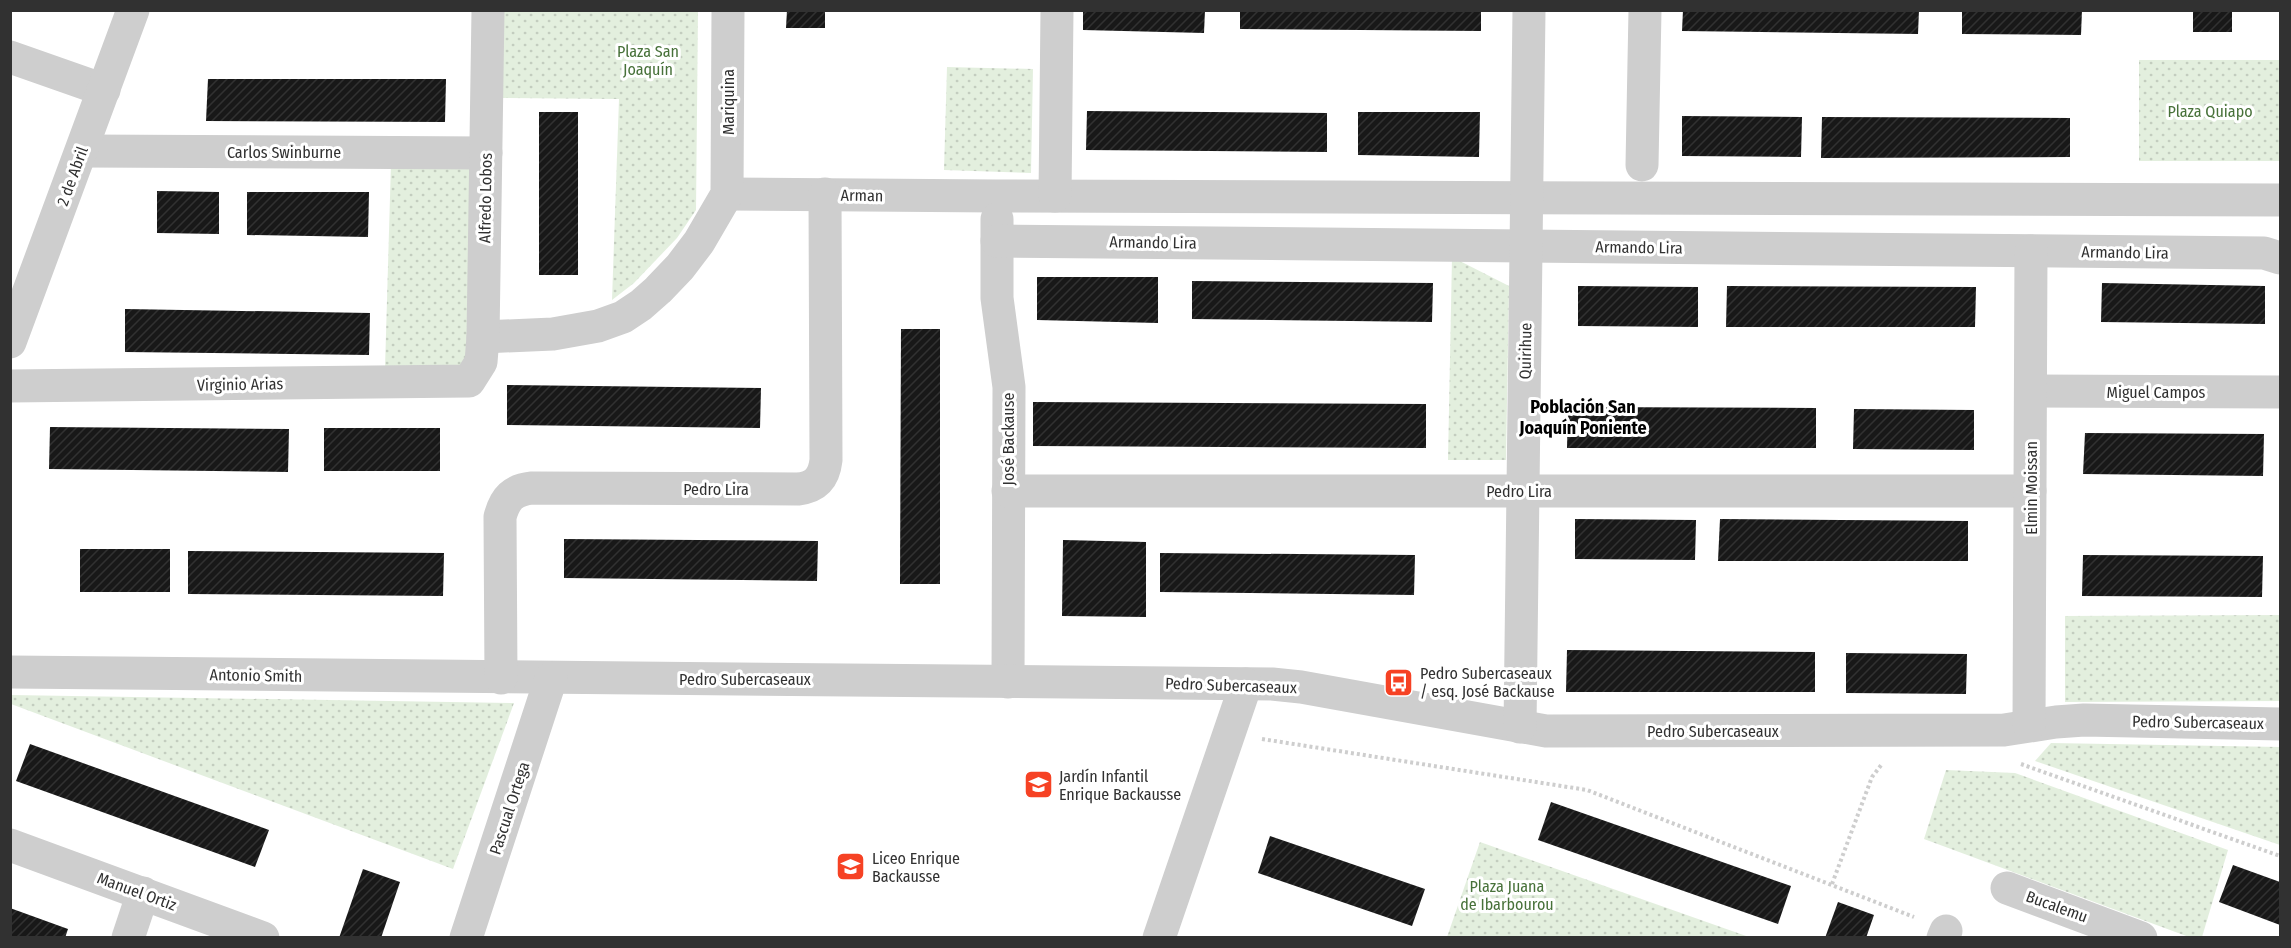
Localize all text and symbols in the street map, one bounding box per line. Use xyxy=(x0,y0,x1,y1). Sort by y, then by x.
park label: Plaza San Joaquín xyxy=(617,42,679,79)
street label: Mariquina xyxy=(719,69,738,135)
park label: Plaza Quiapo xyxy=(2167,102,2253,121)
street label: Carlos Swinburne xyxy=(227,143,341,162)
street label: 2 de Abril xyxy=(53,144,92,208)
street label: Alfredo Lobos xyxy=(475,153,496,243)
street label: Arman xyxy=(841,186,883,205)
street label: Armando Lira xyxy=(1109,232,1197,253)
street label: Armando Lira xyxy=(1595,237,1683,258)
street label: Armando Lira xyxy=(2081,242,2169,263)
street label: Quirihue xyxy=(1516,322,1535,380)
street label: Virginio Arias xyxy=(197,374,283,395)
street label: Miguel Campos xyxy=(2107,383,2206,402)
street label: José Backause xyxy=(999,392,1018,485)
district label: Población San Joaquín Poniente xyxy=(1518,396,1647,439)
street label: Elmin Moissan xyxy=(2022,441,2041,535)
street label: Pedro Lira xyxy=(683,480,749,499)
street label: Pedro Lira xyxy=(1486,482,1552,501)
place label: Pedro Subercaseaux / esq. José Backause xyxy=(1420,664,1555,701)
street label: Antonio Smith xyxy=(209,665,303,686)
bus stop icon: Pedro Subercaseaux / esq. José Backause xyxy=(1383,666,1415,698)
street label: Pedro Subercaseaux xyxy=(679,670,811,689)
street label: Pedro Subercaseaux xyxy=(1165,674,1297,697)
street label: Pedro Subercaseaux xyxy=(2132,712,2264,733)
street label: Pedro Subercaseaux xyxy=(1647,722,1779,741)
street label: Pascual Ortega xyxy=(486,759,533,857)
place label: Jardín Infantil Enrique Backausse xyxy=(1059,767,1181,804)
school or university icon: Jardín Infantil Enrique Backausse xyxy=(1022,769,1054,801)
place label: Liceo Enrique Backausse xyxy=(872,849,960,886)
school or university icon: Liceo Enrique Backausse xyxy=(835,851,867,883)
street label: Manuel Ortiz xyxy=(95,868,179,915)
park label: Plaza Juana de Ibarbourou xyxy=(1460,877,1554,914)
street label: Bucalemu xyxy=(2023,887,2090,926)

